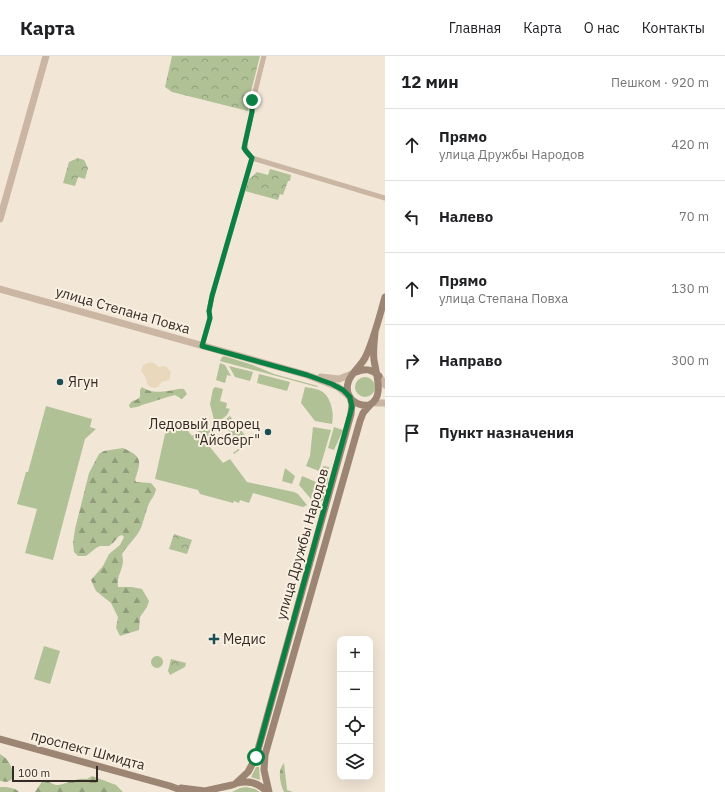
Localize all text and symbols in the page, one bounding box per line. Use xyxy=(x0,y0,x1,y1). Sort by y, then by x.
text: Карта xyxy=(20,16,75,40)
text: Главная xyxy=(449,19,501,37)
text: Карта xyxy=(523,19,562,37)
text: О нас xyxy=(584,19,620,37)
text: Контакты xyxy=(642,19,705,37)
text: 12 мин xyxy=(401,71,459,93)
text: Пешком · 920 m xyxy=(611,74,709,91)
route end xyxy=(243,91,261,109)
text: Прямо xyxy=(439,127,487,146)
icon: ahead xyxy=(401,134,423,156)
text: 420 m xyxy=(671,136,709,153)
text: улица Дружбы Народов xyxy=(439,146,585,163)
icon: left xyxy=(401,206,423,228)
text: Налево xyxy=(439,207,493,226)
text: 70 m xyxy=(679,208,709,225)
text: Прямо xyxy=(439,271,487,290)
icon: ahead xyxy=(401,278,423,300)
text: 130 m xyxy=(671,280,709,297)
street label: улица Степана Повха xyxy=(54,282,193,338)
text: улица Степана Повха xyxy=(439,290,568,307)
icon: right xyxy=(401,350,423,372)
text: Направо xyxy=(439,351,502,370)
text: 300 m xyxy=(671,352,709,369)
place label: Ягун xyxy=(68,373,98,391)
marker: Ягун xyxy=(55,377,65,387)
place label: Ледовый дворец "Айсберг" xyxy=(149,415,261,449)
icon: arrive xyxy=(401,422,423,444)
text: Пункт назначения xyxy=(439,423,574,442)
marker: Ледовый дворец "Айсберг" xyxy=(263,427,273,437)
street label: улица Дружбы Народов xyxy=(272,466,332,622)
place label: Медис xyxy=(223,630,266,648)
marker: Медис xyxy=(208,633,220,645)
map controls xyxy=(337,636,373,780)
button: + xyxy=(337,636,373,672)
button: − xyxy=(337,672,373,708)
button: locate xyxy=(337,708,373,744)
street label: проспект Шмидта xyxy=(29,726,148,774)
button: layers xyxy=(337,744,373,780)
route start xyxy=(247,748,265,766)
scale bar xyxy=(12,764,98,783)
text: 100 m xyxy=(18,766,50,780)

